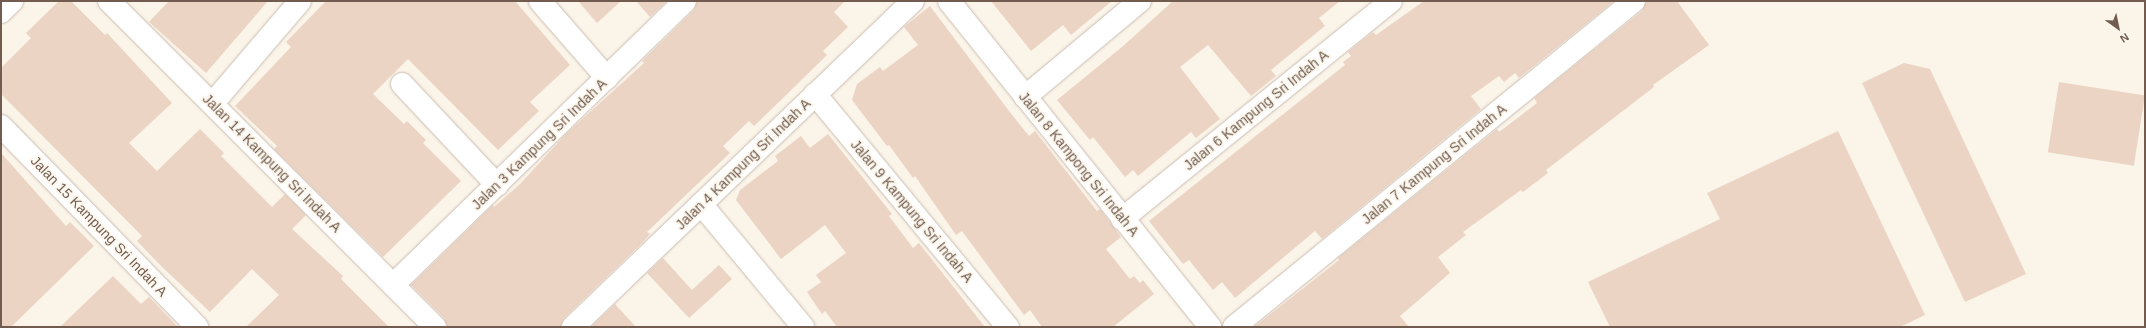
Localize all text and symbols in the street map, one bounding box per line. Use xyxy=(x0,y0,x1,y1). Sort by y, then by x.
north arrow xyxy=(2098,8,2138,48)
text: N xyxy=(2118,31,2131,45)
street label: Jalan 6 Kampung Sri Indah A xyxy=(1180,46,1332,174)
street label: Jalan 3 Kampung Sri Indah A xyxy=(468,75,610,213)
street label: Jalan 8 Kampong Sri Indah A xyxy=(1015,88,1143,240)
street label: Jalan 14 Kampung Sri Indah A xyxy=(199,90,345,236)
street label: Jalan 4 Kampung Sri Indah A xyxy=(672,95,814,233)
street label: Jalan 7 Kampung Sri Indah A xyxy=(1358,100,1510,228)
street label: Jalan 9 Kampung Sri Indah A xyxy=(847,136,977,286)
street label: Jalan 15 Kampung Sri Indah A xyxy=(27,152,171,300)

